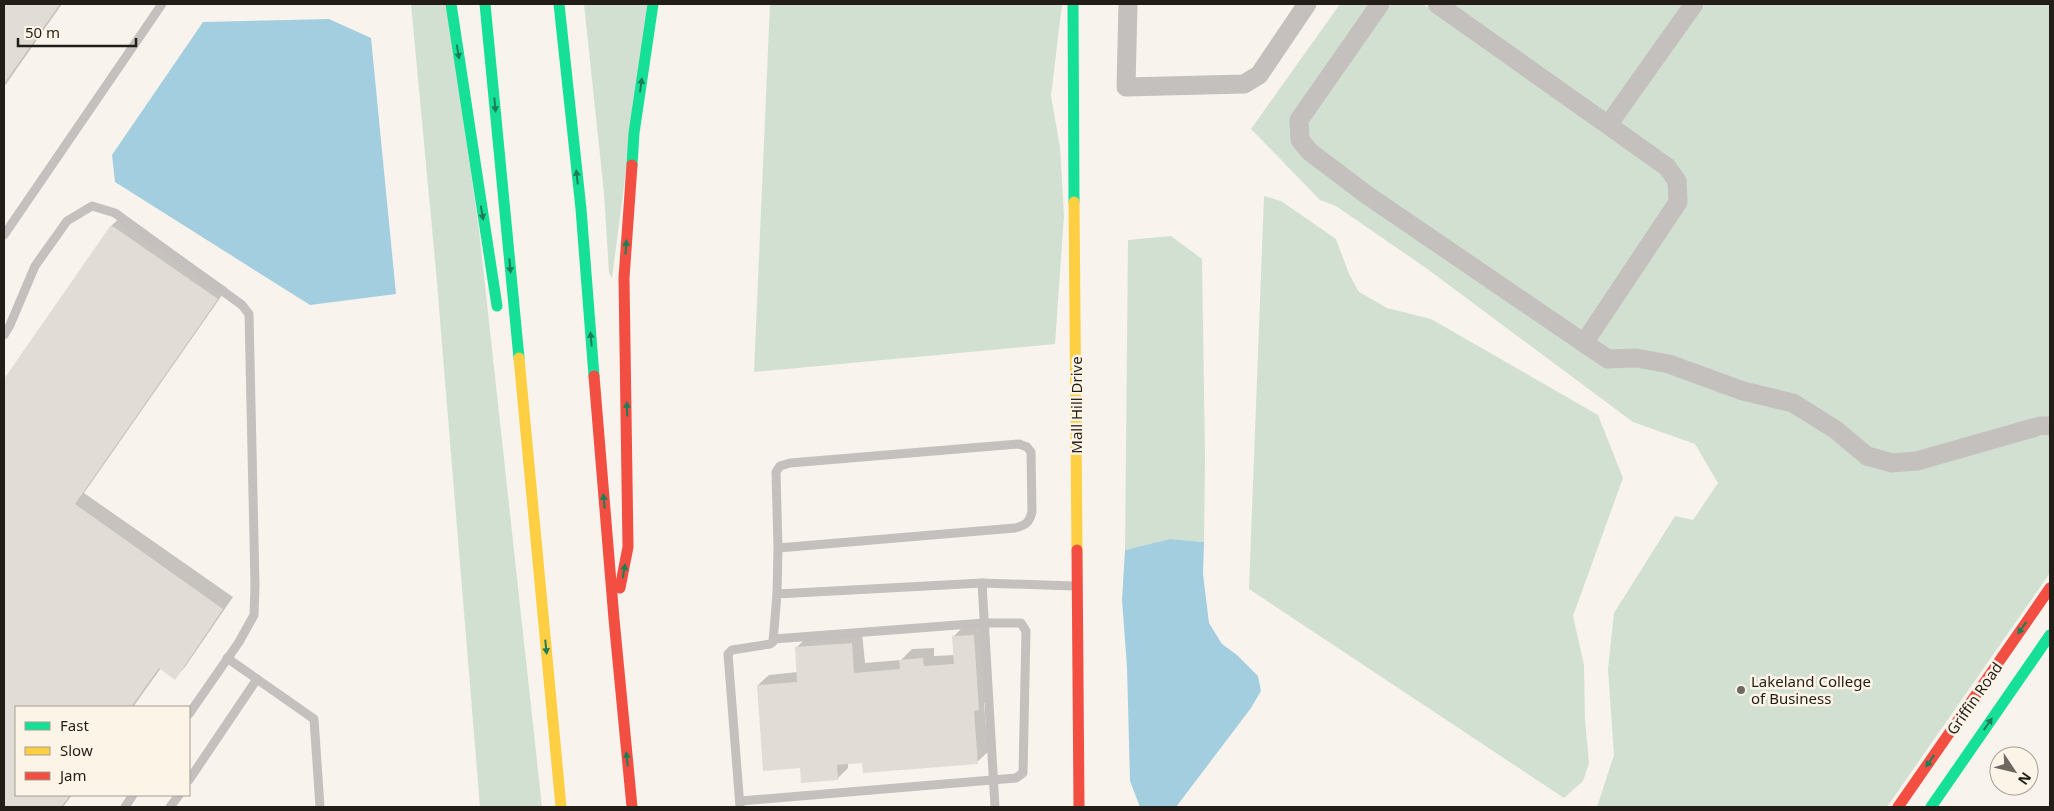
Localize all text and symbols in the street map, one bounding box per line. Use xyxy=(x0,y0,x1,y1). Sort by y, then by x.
scale bar xyxy=(18,15,135,47)
text: 50 m xyxy=(25,22,60,42)
one-way arrow xyxy=(454,44,462,60)
one-way arrow xyxy=(637,77,645,93)
one-way arrow xyxy=(491,97,499,113)
one-way arrow xyxy=(573,168,581,184)
one-way arrow xyxy=(479,205,487,221)
one-way arrow xyxy=(623,239,631,255)
one-way arrow xyxy=(506,259,514,275)
one-way arrow xyxy=(587,330,595,346)
street label: Mall Hill Drive xyxy=(1066,356,1086,454)
one-way arrow xyxy=(622,401,630,417)
one-way arrow xyxy=(600,492,608,508)
one-way arrow xyxy=(620,563,628,579)
one-way arrow xyxy=(2017,621,2027,635)
one-way arrow xyxy=(542,639,550,655)
street label: Griffin Road xyxy=(1942,658,2006,738)
place label: Lakeland College of Business xyxy=(1751,671,1871,708)
marker: Lakeland College of Business xyxy=(1735,684,1747,696)
legend xyxy=(15,706,190,796)
text: Fast xyxy=(60,715,89,735)
one-way arrow xyxy=(1983,717,1993,731)
text: Slow xyxy=(60,740,93,760)
north arrow xyxy=(1989,746,2039,796)
one-way arrow xyxy=(623,750,631,766)
one-way arrow xyxy=(1925,755,1935,768)
text: Jam xyxy=(58,765,87,785)
text: N xyxy=(2014,769,2036,789)

